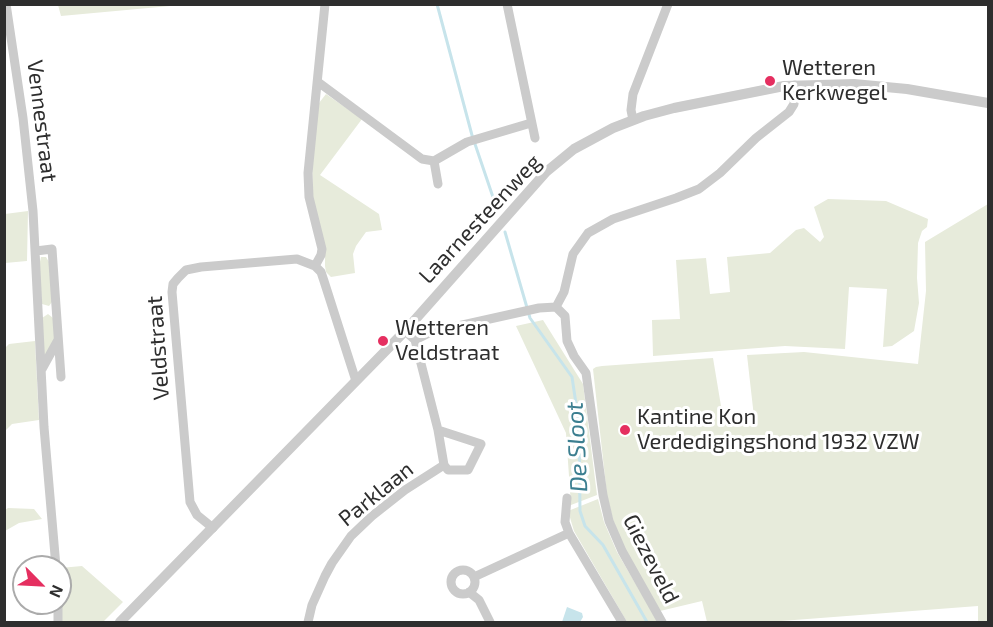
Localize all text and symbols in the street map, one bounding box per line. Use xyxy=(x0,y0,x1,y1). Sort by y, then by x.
place label: Wetteren Kerkwegel xyxy=(782,55,887,106)
street label: Vennestraat xyxy=(21,59,63,183)
marker: Wetteren Kerkwegel xyxy=(763,74,777,88)
street label: Laarnesteenweg xyxy=(413,149,547,289)
street label: Veldstraat xyxy=(141,295,175,401)
place label: Wetteren Veldstraat xyxy=(395,315,499,366)
marker: Wetteren Veldstraat xyxy=(376,334,390,348)
water label: De Sloot xyxy=(560,401,594,493)
place label: Kantine Kon Verdedigingshond 1932 VZW xyxy=(637,404,920,456)
marker: Kantine Kon Verdedigingshond 1932 VZW xyxy=(618,423,632,437)
street label: Parklaan xyxy=(333,456,419,532)
street label: Giezeveld xyxy=(617,510,685,608)
north arrow xyxy=(12,555,72,615)
text: N xyxy=(46,583,68,601)

